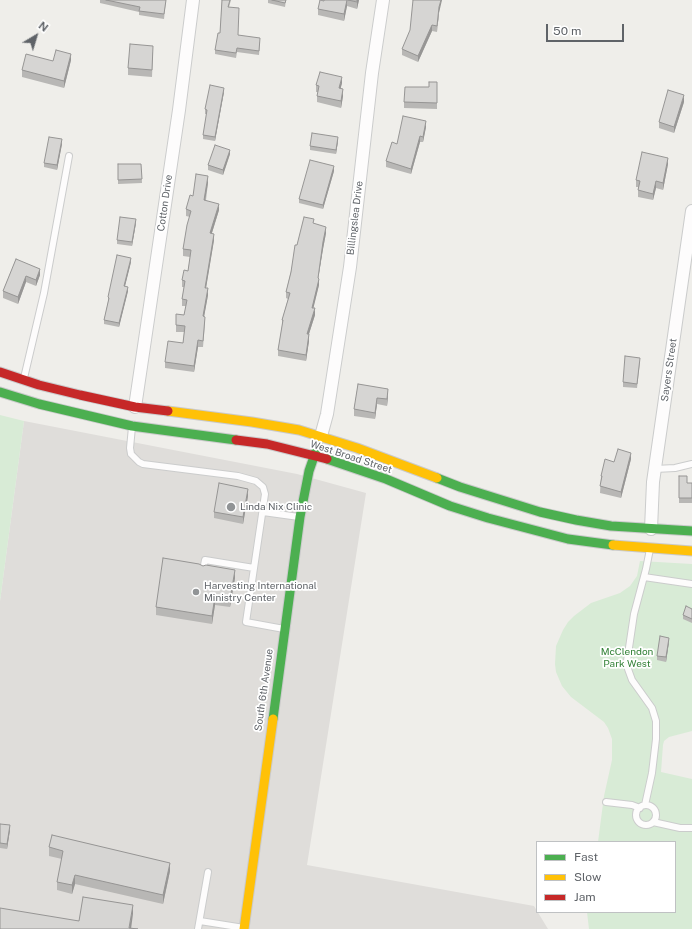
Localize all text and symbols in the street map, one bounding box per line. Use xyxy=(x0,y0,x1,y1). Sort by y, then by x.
north arrow xyxy=(16,16,56,56)
scale bar xyxy=(548,16,626,42)
text: N xyxy=(36,19,50,34)
text: 50 m xyxy=(553,24,581,38)
street label: Cotton Drive xyxy=(155,174,175,232)
street label: Billingslea Drive xyxy=(344,180,366,256)
street label: Sayers Street xyxy=(659,338,679,402)
street label: West Broad Street xyxy=(309,438,393,476)
marker: Linda Nix Clinic xyxy=(225,501,237,513)
place label: Linda Nix Clinic xyxy=(240,501,312,513)
place label: Harvesting International Ministry Center xyxy=(204,580,317,604)
marker: Harvesting International Ministry Center xyxy=(191,587,201,597)
park label: McClendon Park West xyxy=(601,646,653,670)
street label: South 6th Avenue xyxy=(252,648,276,732)
legend xyxy=(536,841,676,913)
text: Fast xyxy=(574,850,598,864)
text: Slow xyxy=(574,870,601,884)
text: Jam xyxy=(574,890,596,904)

